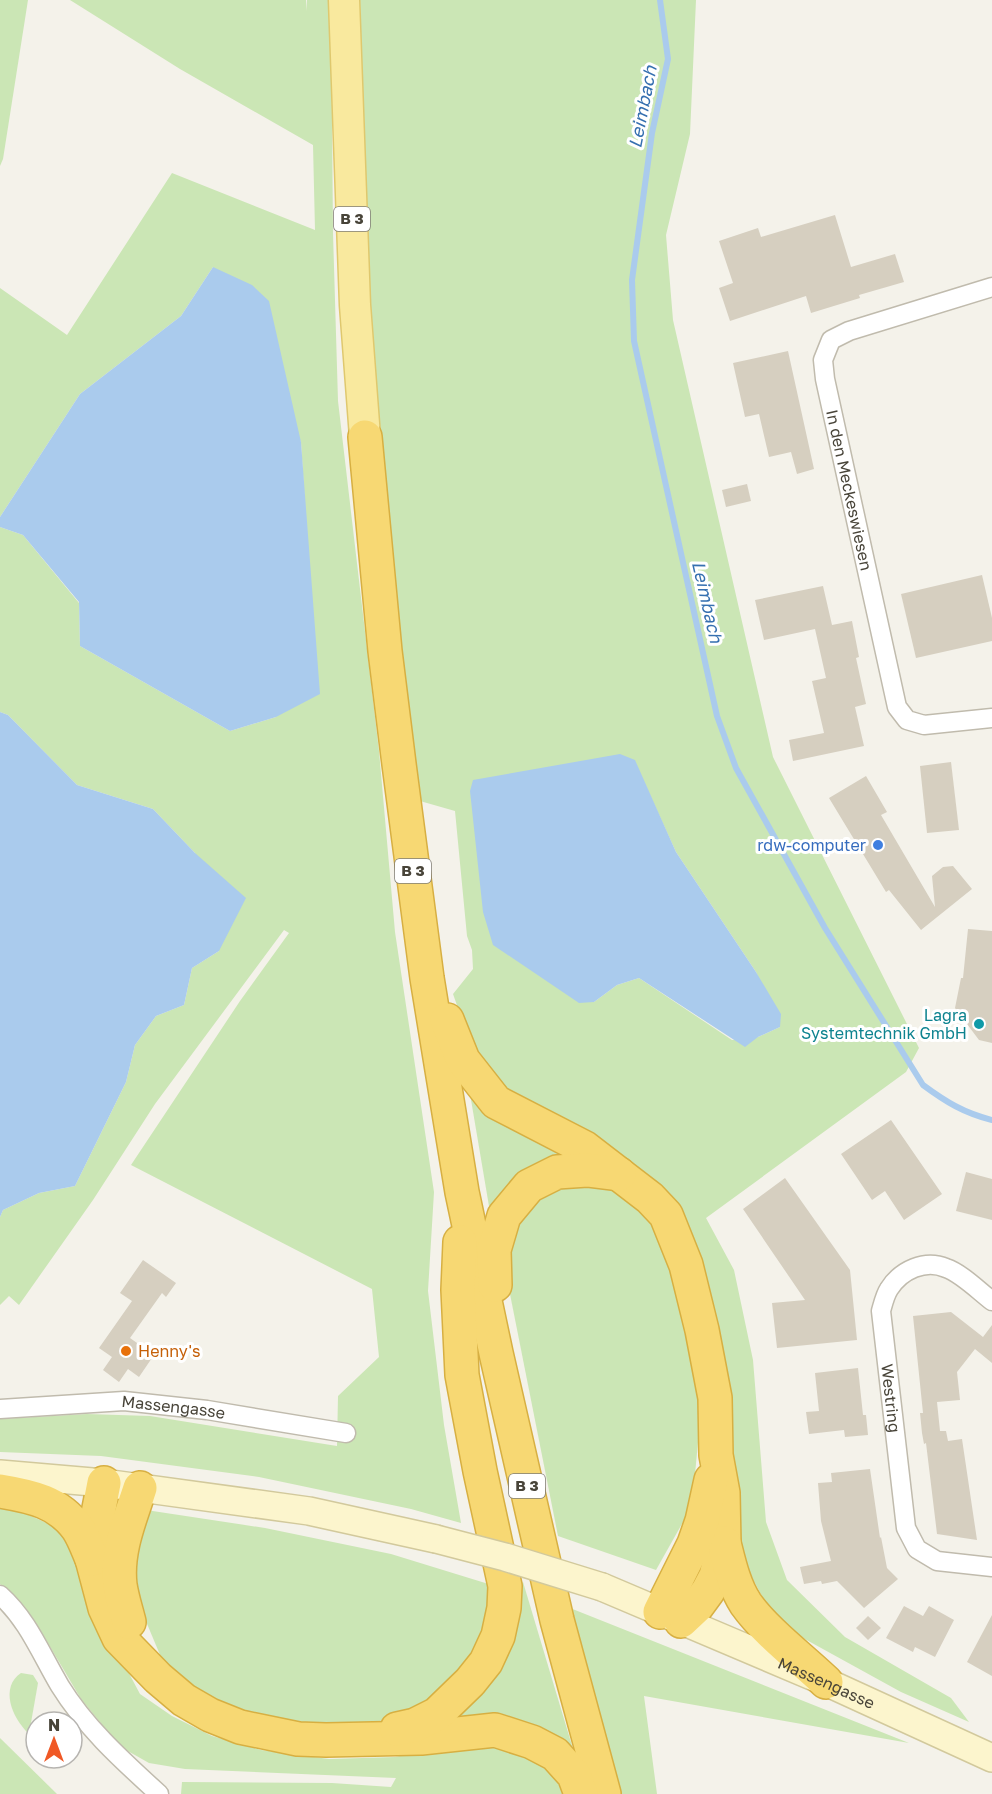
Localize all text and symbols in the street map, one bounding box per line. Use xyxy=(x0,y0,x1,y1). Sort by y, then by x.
water label: Leimbach xyxy=(623,63,661,150)
road number: B 3 xyxy=(334,207,370,231)
street label: In den Meckeswiesen xyxy=(822,408,877,572)
water label: Leimbach xyxy=(688,559,728,646)
place label: rdw-computer xyxy=(757,835,866,855)
marker: rdw-computer xyxy=(871,838,885,852)
road number: B 3 xyxy=(395,859,431,883)
place label: Lagra Systemtechnik GmbH xyxy=(801,1005,967,1043)
marker: Lagra Systemtechnik GmbH xyxy=(972,1017,986,1031)
place label: Henny's xyxy=(138,1341,200,1361)
marker: Henny's xyxy=(119,1344,133,1358)
street label: Westring xyxy=(877,1363,905,1434)
street label: Massengasse xyxy=(121,1391,227,1423)
road number: B 3 xyxy=(509,1474,545,1498)
street label: Massengasse xyxy=(775,1653,878,1713)
north arrow xyxy=(24,1710,84,1770)
text: N xyxy=(48,1715,60,1735)

